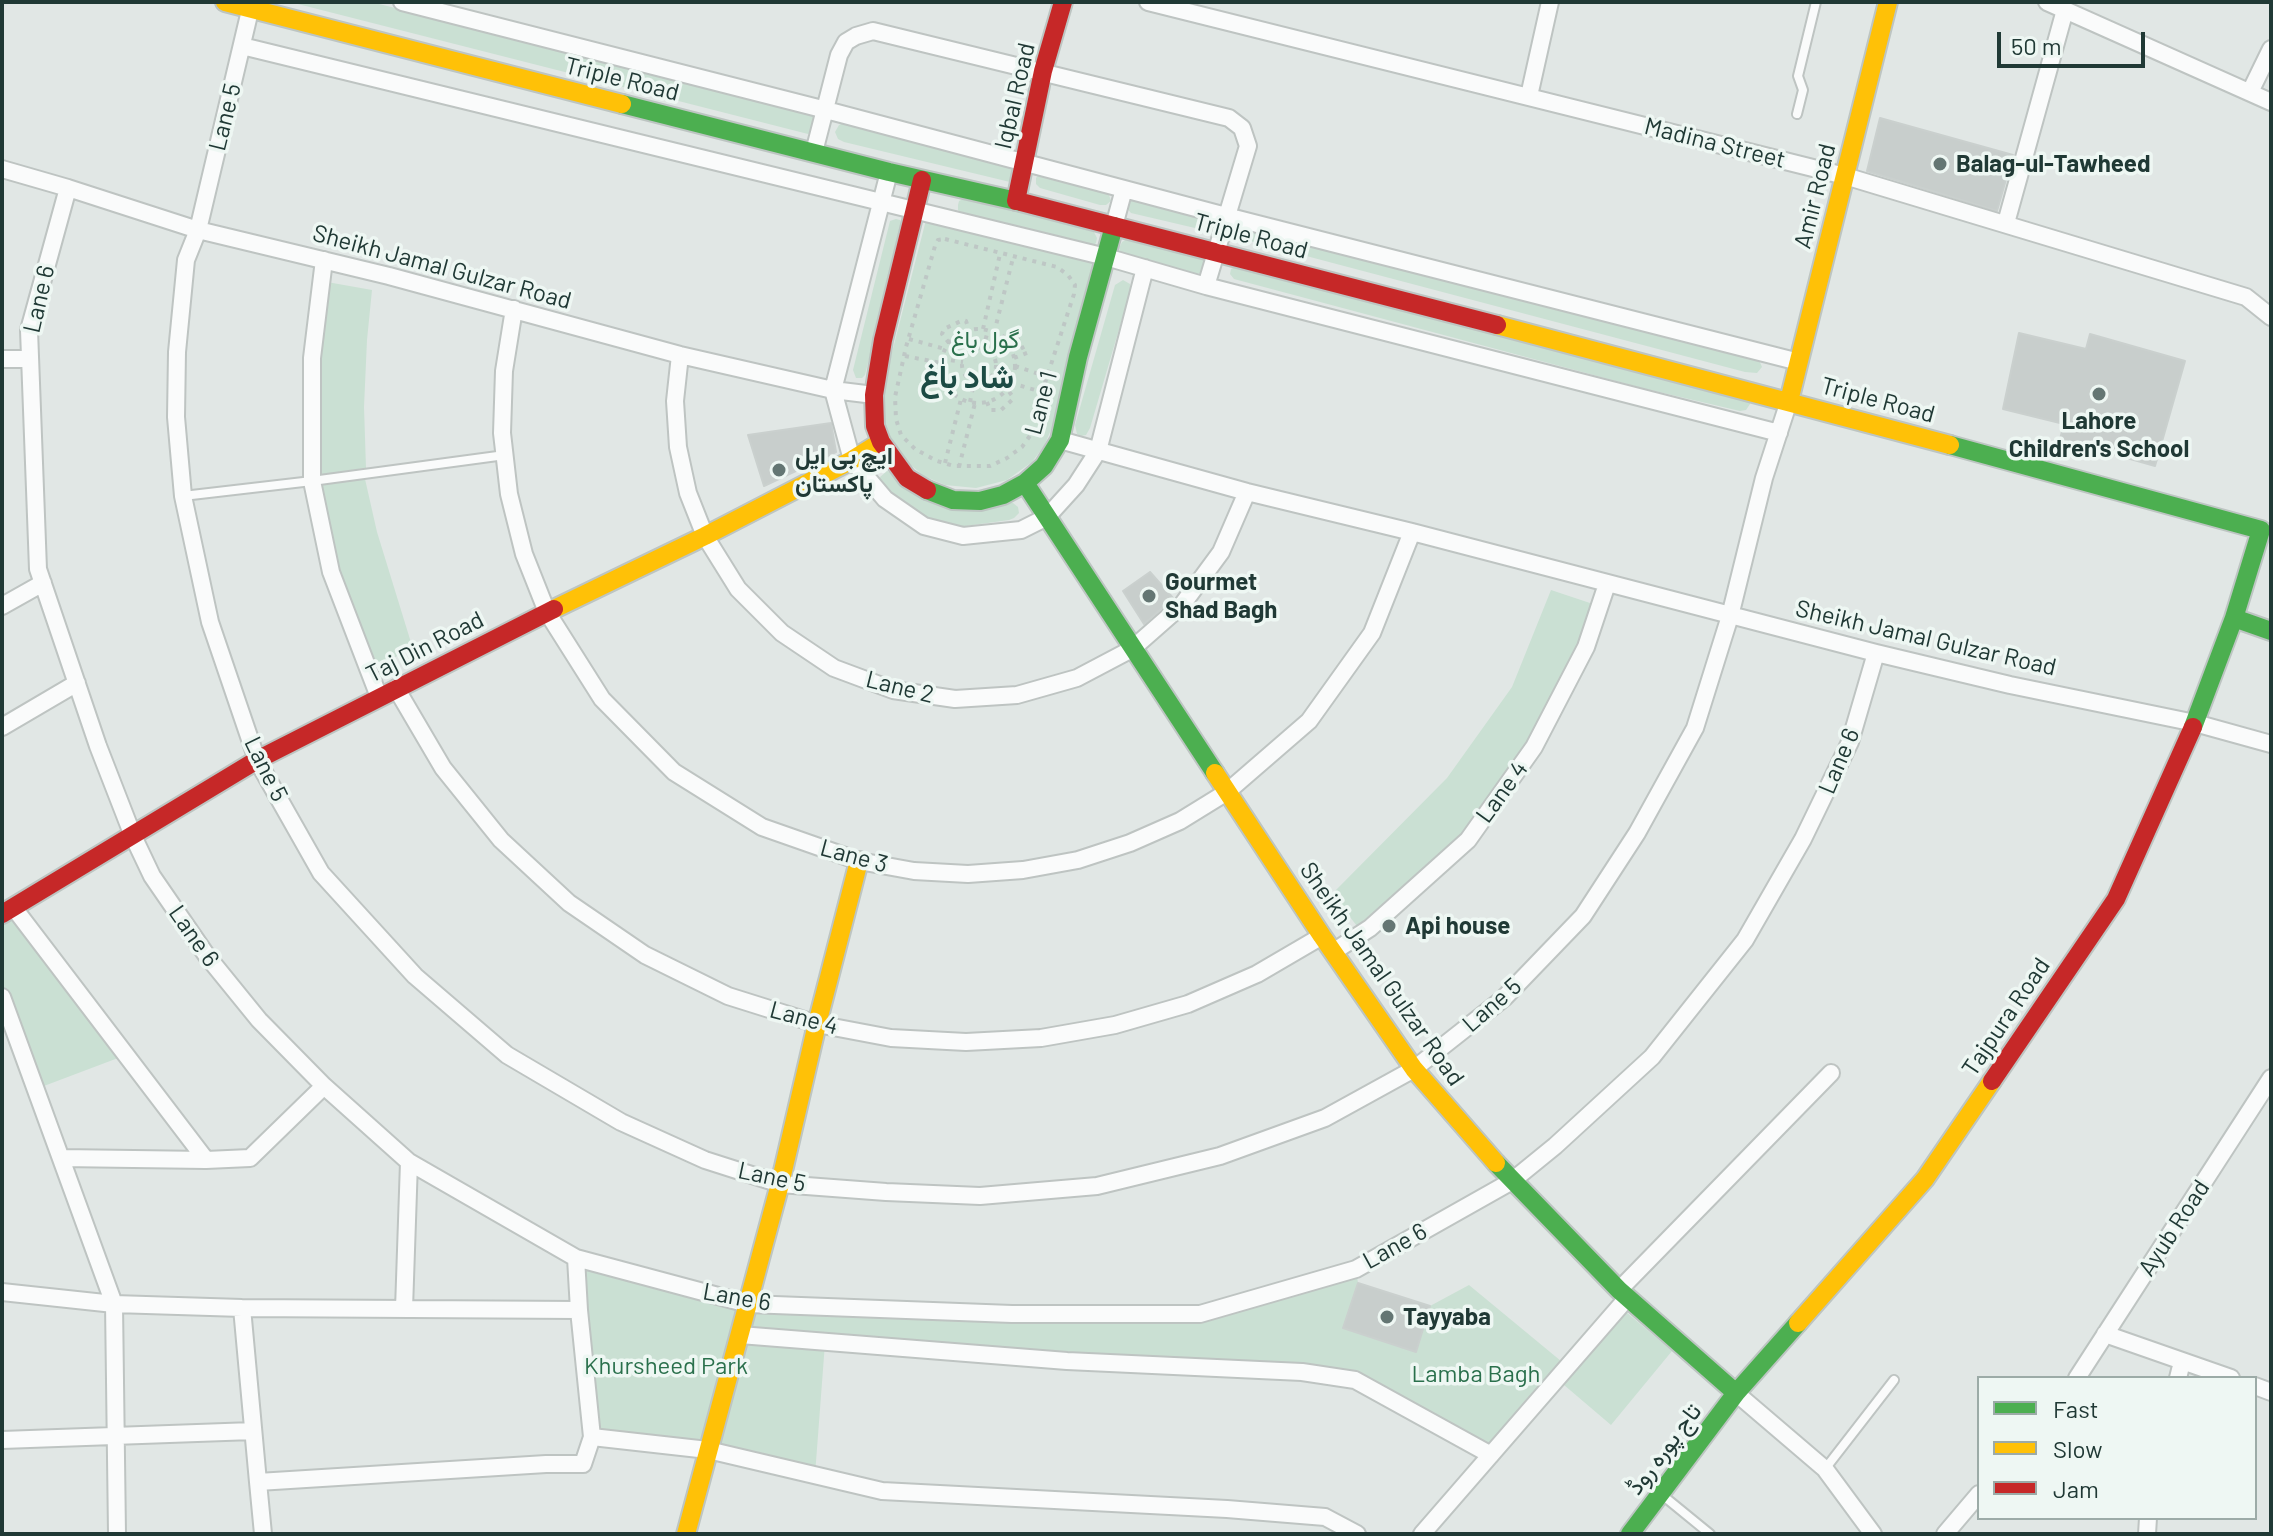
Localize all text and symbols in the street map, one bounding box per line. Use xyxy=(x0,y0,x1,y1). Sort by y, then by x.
scale bar xyxy=(2001,16,2149,66)
text: 50 m xyxy=(2011,31,2062,60)
street label: Iqbal Road xyxy=(989,40,1041,152)
street label: Triple Road xyxy=(562,51,682,107)
street label: Lane 5 xyxy=(203,80,247,154)
street label: Madina Street xyxy=(1642,112,1788,174)
street label: Amir Road xyxy=(1788,141,1842,251)
place label: Balag-ul-Tawheed xyxy=(1956,150,2151,178)
marker: Balag-ul-Tawheed xyxy=(1931,155,1949,173)
street label: Triple Road xyxy=(1191,207,1311,265)
street label: Sheikh Jamal Gulzar Road xyxy=(309,219,575,315)
street label: Lane 6 xyxy=(17,262,61,336)
park label: گول باغ xyxy=(951,326,1019,354)
district label: شاد باٰغ xyxy=(920,358,1014,396)
street label: Lane 1 xyxy=(1019,368,1063,438)
street label: Triple Road xyxy=(1818,371,1938,429)
marker: Lahore Children's School xyxy=(2090,385,2108,403)
place label: Lahore Children's School xyxy=(2009,407,2189,463)
place label: ایچ بی ایل پاکستان xyxy=(795,442,893,498)
marker: ایچ بی ایل پاکستان xyxy=(770,461,788,479)
place label: Gourmet Shad Bagh xyxy=(1165,568,1277,624)
marker: Gourmet Shad Bagh xyxy=(1140,587,1158,605)
street label: Sheikh Jamal Gulzar Road xyxy=(1793,594,2059,682)
street label: Taj Din Road xyxy=(361,605,489,689)
street label: Lane 2 xyxy=(863,665,937,709)
street label: Lane 6 xyxy=(1812,724,1866,798)
street label: Lane 5 xyxy=(238,732,294,806)
street label: Lane 4 xyxy=(1470,755,1534,829)
street label: Lane 3 xyxy=(817,833,891,879)
street label: Sheikh Jamal Gulzar Road xyxy=(1294,857,1470,1091)
street label: Lane 6 xyxy=(163,900,225,972)
place label: Api house xyxy=(1405,912,1510,940)
marker: Api house xyxy=(1380,917,1398,935)
street label: Tajpura Road xyxy=(1956,952,2056,1082)
street label: Lane 5 xyxy=(1457,972,1527,1038)
street label: Lane 4 xyxy=(767,995,841,1041)
street label: Lane 5 xyxy=(735,1156,809,1198)
street label: Ayub Road xyxy=(2132,1175,2216,1281)
street label: Lane 6 xyxy=(1358,1217,1432,1275)
street label: Lane 6 xyxy=(701,1277,773,1317)
place label: Tayyaba xyxy=(1403,1303,1491,1331)
marker: Tayyaba xyxy=(1378,1308,1396,1326)
park label: Khursheed Park xyxy=(584,1352,748,1380)
park label: Lamba Bagh xyxy=(1412,1360,1540,1388)
legend xyxy=(1977,1376,2257,1520)
text: Fast xyxy=(2053,1394,2098,1423)
street label: تاج پورہ روڈ xyxy=(1620,1398,1708,1500)
text: Slow xyxy=(2053,1434,2102,1463)
text: Jam xyxy=(2053,1474,2099,1503)

